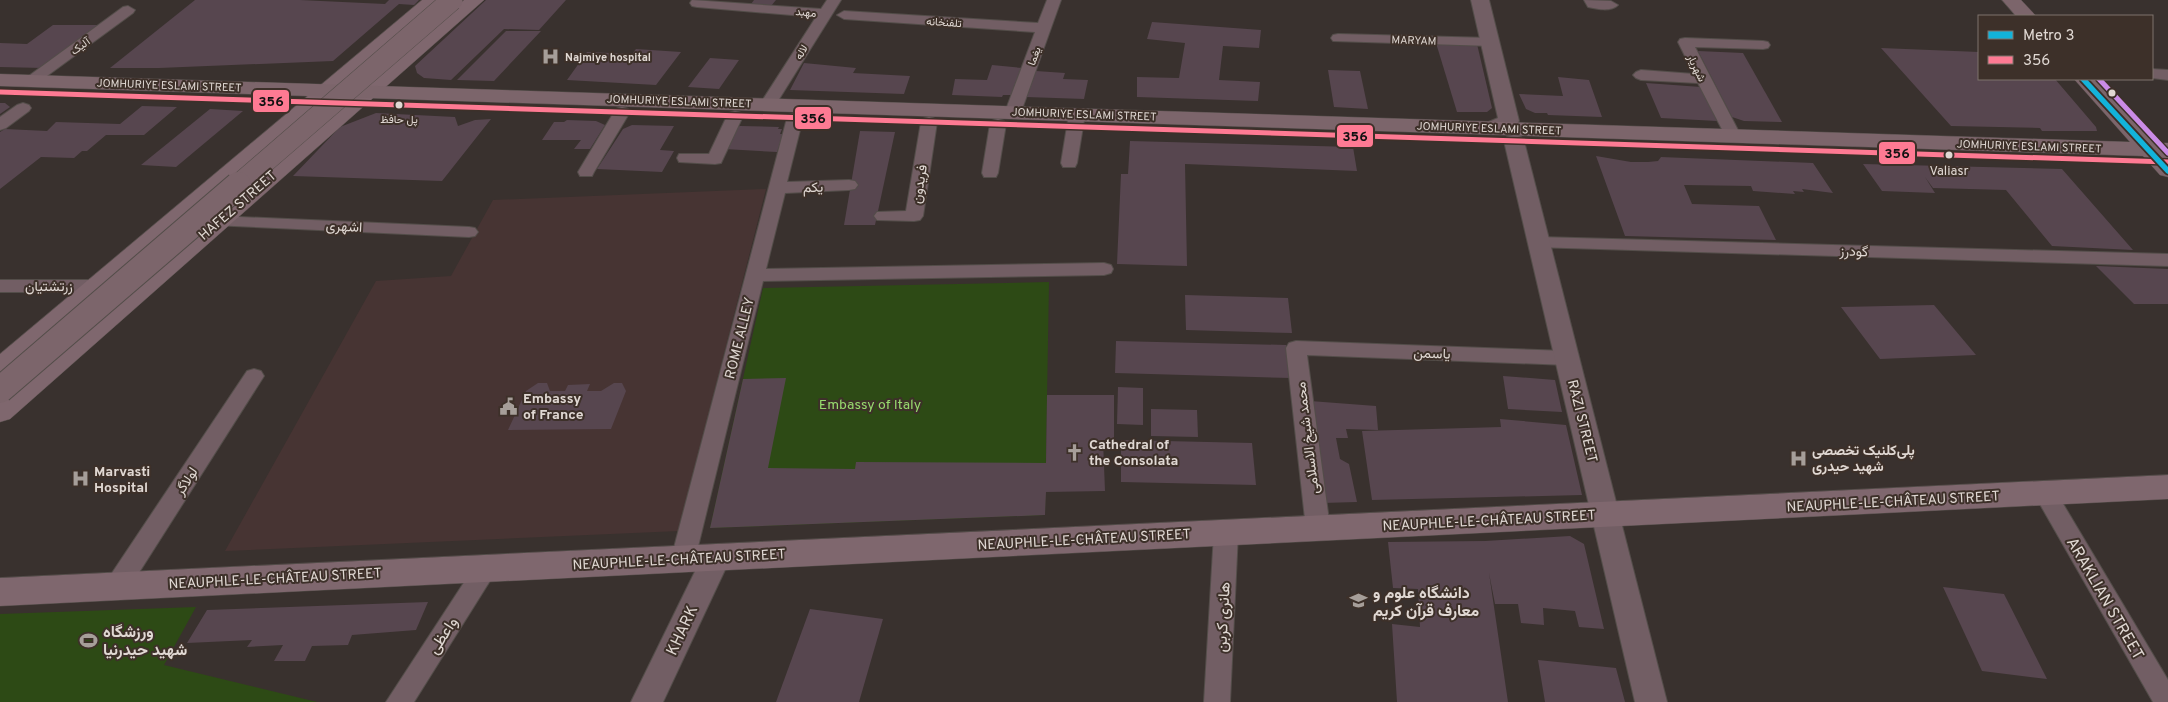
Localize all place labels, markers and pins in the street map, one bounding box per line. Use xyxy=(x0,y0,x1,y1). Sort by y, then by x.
hospital icon: Najmiye hospital xyxy=(541,47,561,67)
place label: Najmiye hospital xyxy=(565,51,651,65)
unlabelled marker xyxy=(2107,88,2117,98)
marker: پل حافظ xyxy=(394,100,404,110)
place label: پل حافظ xyxy=(380,113,418,127)
marker: Valiasr xyxy=(1944,150,1954,160)
place label: Valiasr xyxy=(1929,164,1969,180)
place label: Embassy of France xyxy=(523,391,584,424)
public building icon: Embassy of France xyxy=(499,396,519,416)
place label: Cathedral of the Consolata xyxy=(1089,437,1178,470)
church icon: Cathedral of the Consolata xyxy=(1065,442,1085,462)
place label: پلی‌کلنیک تخصصی شهید حیدری xyxy=(1812,443,1915,476)
hospital icon: پلی‌کلنیک تخصصی شهید حیدری xyxy=(1788,448,1808,468)
place label: Marvasti Hospital xyxy=(94,464,150,497)
hospital icon: Marvasti Hospital xyxy=(70,469,90,489)
place label: دانشگاه علوم و معارف قرآن کریم xyxy=(1373,584,1479,622)
school or university icon: دانشگاه علوم و معارف قرآن کریم xyxy=(1349,591,1369,611)
place label: ورزشگاه شهید حیدرنیا xyxy=(103,623,187,661)
sports icon: ورزشگاه شهید حیدرنیا xyxy=(79,630,99,650)

